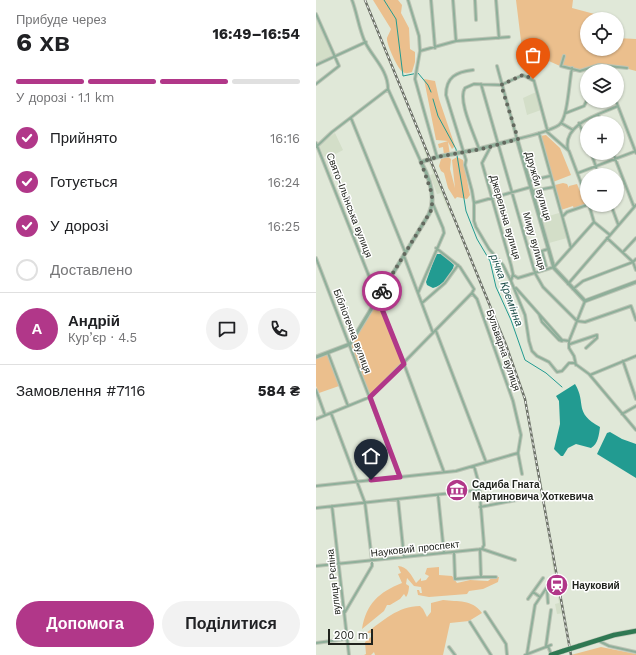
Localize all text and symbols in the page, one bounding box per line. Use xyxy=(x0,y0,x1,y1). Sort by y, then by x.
text: Прибуде через xyxy=(16,12,106,27)
map controls xyxy=(580,12,624,212)
button: locate xyxy=(580,12,624,56)
text: 16:49–16:54 xyxy=(212,25,300,43)
text: 6 хв xyxy=(16,27,70,57)
pin xyxy=(516,38,550,79)
icon: bag xyxy=(522,44,544,66)
button: layers xyxy=(580,64,624,108)
text: У дорозі · 1.1 km xyxy=(16,90,114,105)
button: + xyxy=(580,116,624,160)
icon: check xyxy=(16,127,38,149)
text: Прийнято xyxy=(50,129,117,147)
text: 16:16 xyxy=(270,131,300,146)
street label: Дружби вулиця xyxy=(523,150,554,222)
street label: Свято-Ільїнська вулиця xyxy=(324,151,375,259)
button: − xyxy=(580,168,624,212)
icon: check xyxy=(16,171,38,193)
text: Готується xyxy=(50,173,118,191)
street label: Джерельна вулиця xyxy=(488,173,523,261)
text: 16:24 xyxy=(268,175,300,190)
street label: Миру вулиця xyxy=(521,211,548,272)
icon: check xyxy=(16,215,38,237)
text: У дорозі xyxy=(50,217,108,235)
text: 16:25 xyxy=(268,219,300,234)
water label: річка Кремінна xyxy=(487,251,526,328)
text: Доставлено xyxy=(50,261,133,279)
courier xyxy=(362,271,402,311)
icon: bike xyxy=(371,280,393,302)
street label: Бібліотечна вулиця xyxy=(331,288,374,375)
button: chat xyxy=(206,308,248,350)
button: phone xyxy=(258,308,300,350)
street label: Бульварна вулиця xyxy=(484,308,523,392)
text: Андрій xyxy=(68,312,120,330)
text: А xyxy=(32,320,42,338)
text: Кур’єр · 4.5 xyxy=(68,330,137,345)
text: Замовлення #7116 xyxy=(16,382,145,400)
text: 584 ₴ xyxy=(258,382,300,400)
pin xyxy=(354,439,388,480)
icon: home xyxy=(360,445,382,467)
museum icon: Садиба Гната Мартиновича Хоткевича xyxy=(444,477,470,503)
place label: Садиба Гната Мартиновича Хоткевича xyxy=(472,479,594,502)
street label: Науковий проспект xyxy=(370,538,460,559)
street label: вулиця Рєпіна xyxy=(325,548,342,616)
station icon: Науковий xyxy=(544,572,570,598)
place label: Науковий xyxy=(572,580,620,591)
button: Допомога xyxy=(16,601,154,647)
button: Поділитися xyxy=(162,601,300,647)
scale bar xyxy=(328,627,373,646)
text: 200 m xyxy=(334,629,368,642)

